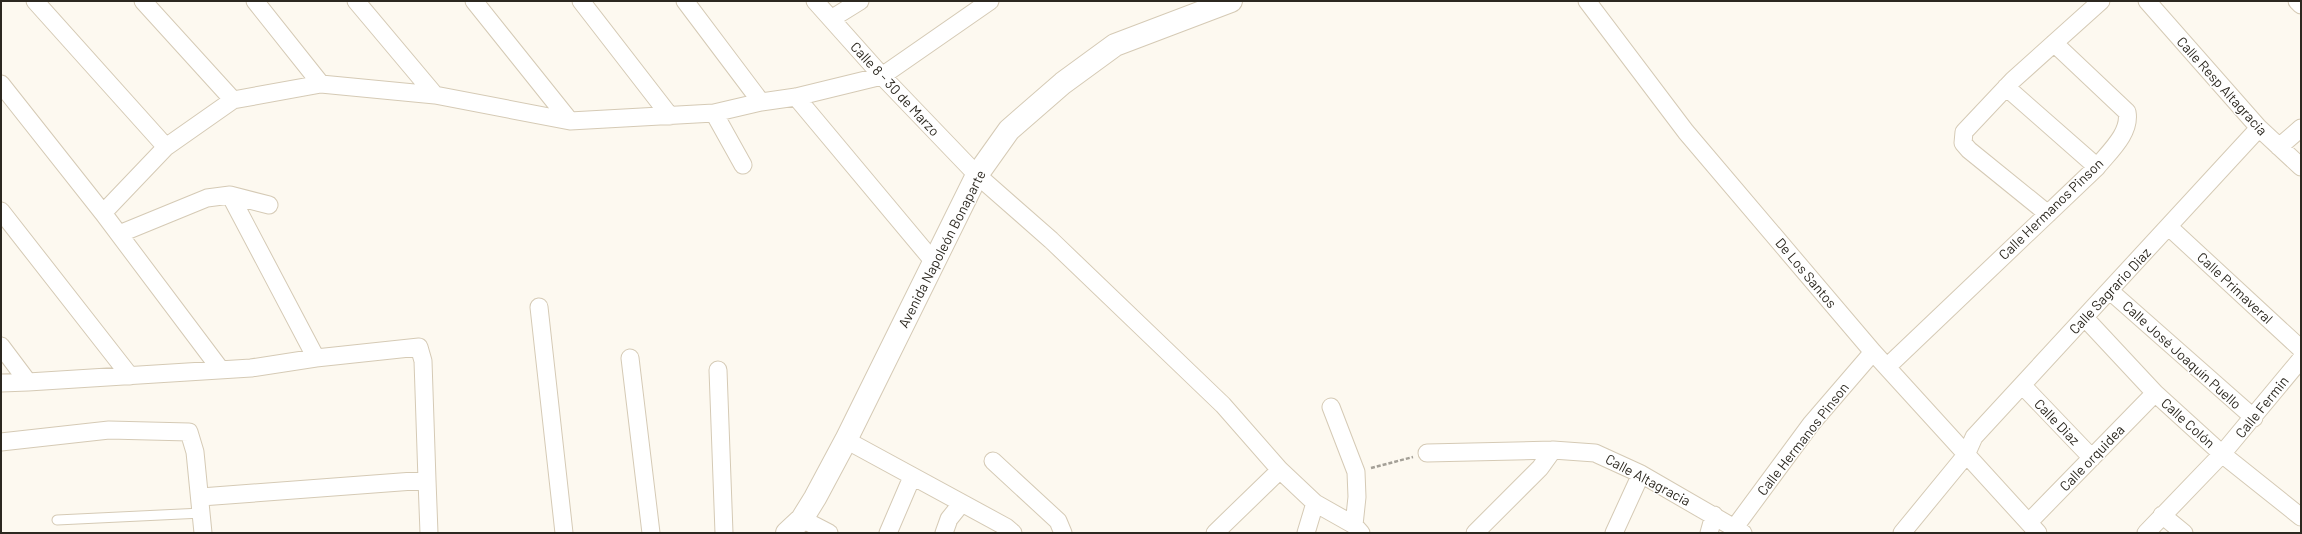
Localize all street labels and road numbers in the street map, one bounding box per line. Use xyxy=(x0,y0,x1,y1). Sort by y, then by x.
street label: Calle Resp Altagracia xyxy=(2174,33,2271,139)
street label: Calle 8 - 30 de Marzo xyxy=(847,38,943,139)
street label: Calle Hermanos Pinson xyxy=(1995,154,2106,263)
street label: Avenida Napoleón Bonaparte xyxy=(894,167,989,330)
street label: De Los Santos xyxy=(1772,234,1841,311)
street label: Calle Sagrario Diaz xyxy=(2065,244,2154,337)
street label: Calle Primaveral xyxy=(2194,248,2277,327)
street label: Calle José Joaquín Puello xyxy=(2120,297,2245,412)
street label: Calle Fermin xyxy=(2231,372,2292,441)
street label: Calle Hermanos Pinson xyxy=(1753,379,1852,499)
street label: Calle Colón xyxy=(2158,394,2219,451)
street label: Calle Diaz xyxy=(2031,395,2084,448)
street label: Calle orquidea xyxy=(2056,421,2128,494)
street label: Calle Altagracia xyxy=(1603,450,1694,509)

